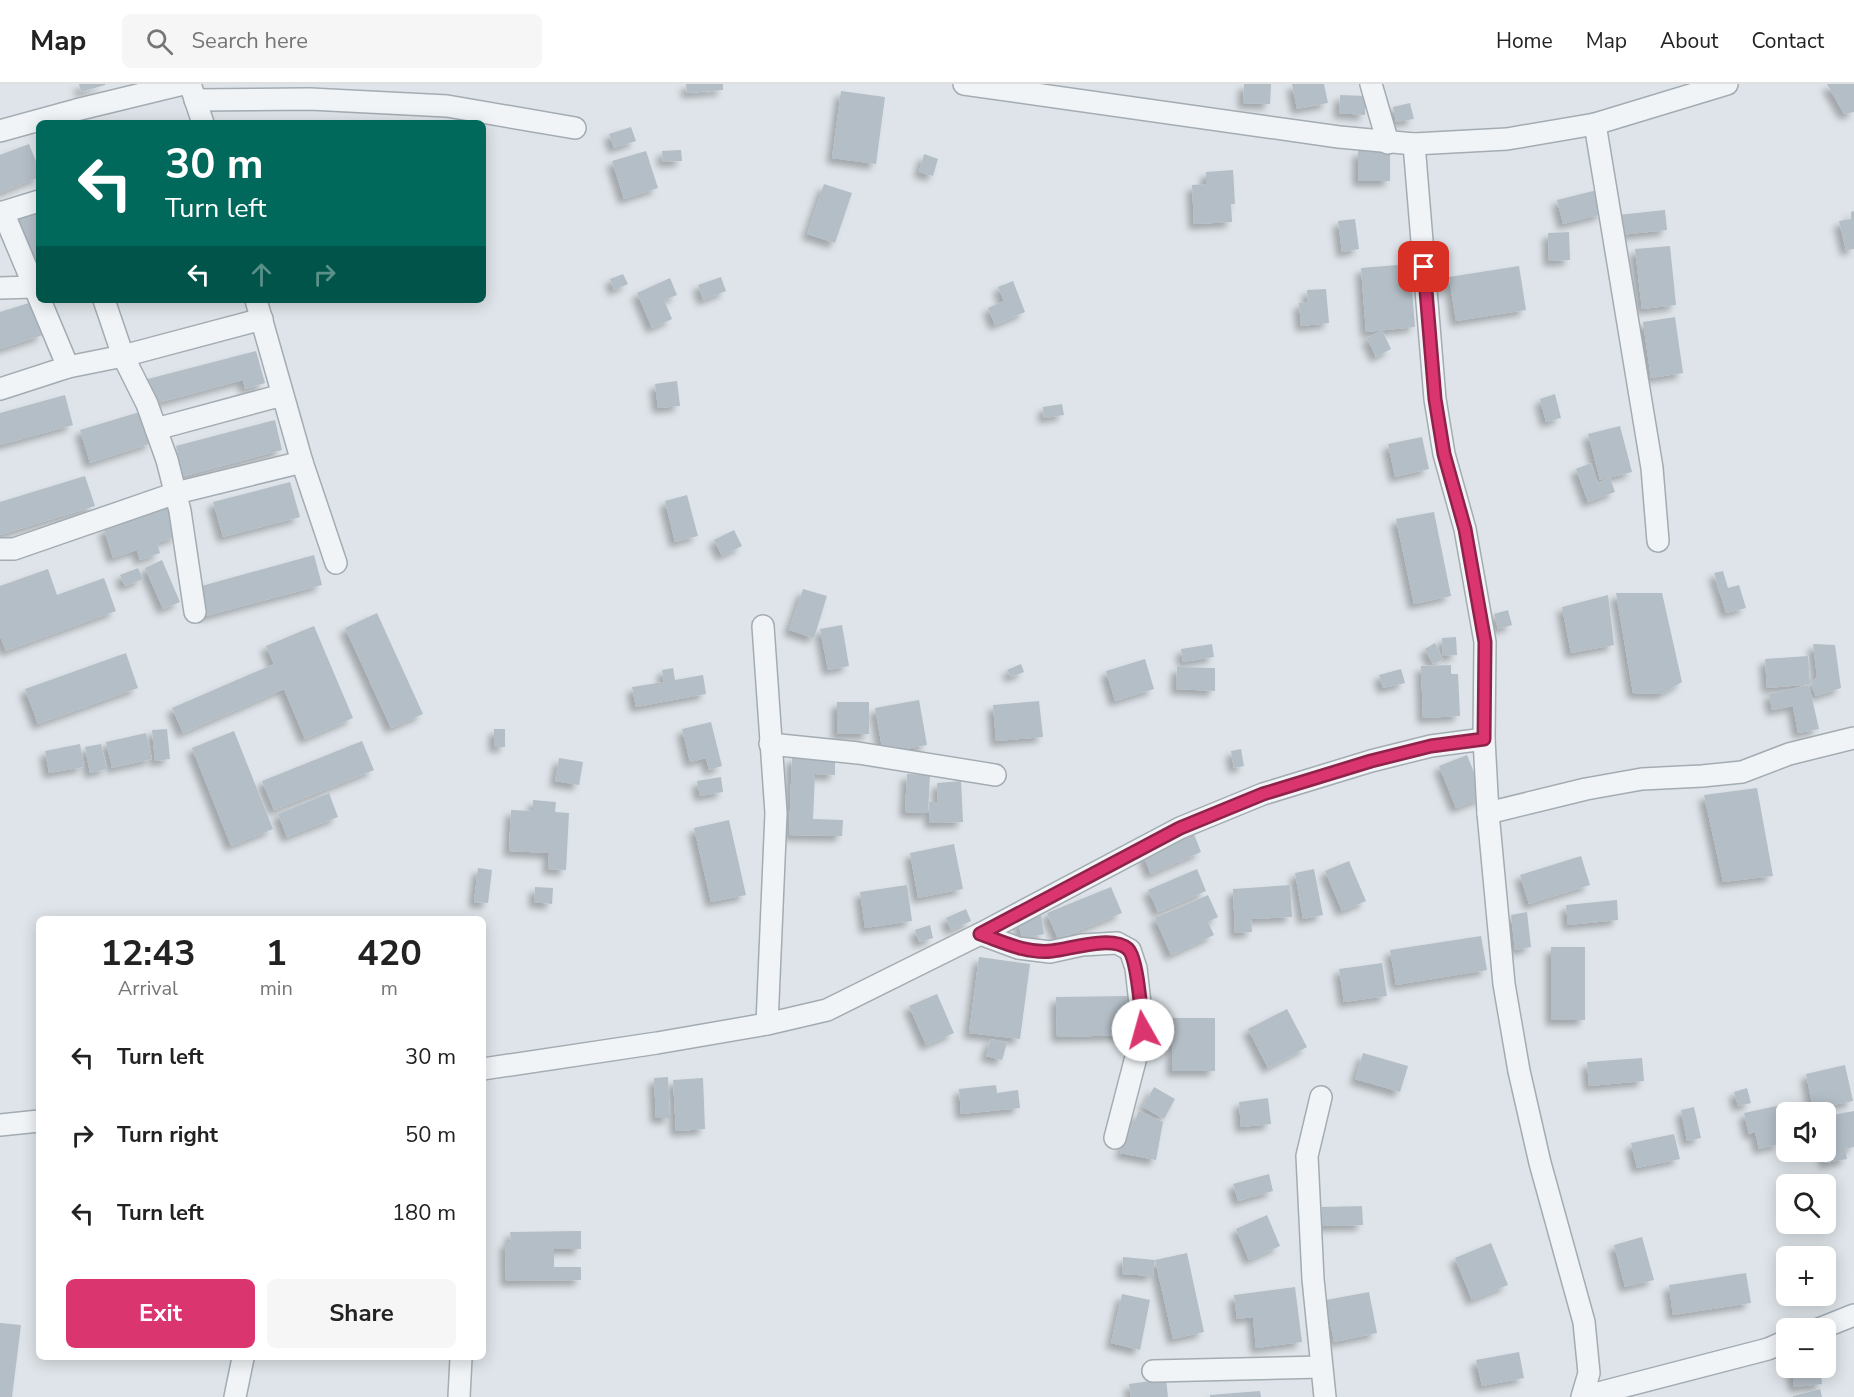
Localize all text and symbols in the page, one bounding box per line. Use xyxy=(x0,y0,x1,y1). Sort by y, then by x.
search box xyxy=(122,14,542,68)
text: Map xyxy=(30,22,86,60)
icon: search xyxy=(143,25,176,58)
text: Search here xyxy=(191,26,308,56)
text: Home xyxy=(1496,27,1553,55)
text: Map xyxy=(1586,27,1627,55)
text: About xyxy=(1660,27,1718,55)
text: Contact xyxy=(1751,27,1824,55)
text: 30 m xyxy=(165,136,264,193)
icon: left xyxy=(66,144,144,222)
text: Turn left xyxy=(165,190,266,227)
pin xyxy=(1398,241,1449,292)
icon: arrive xyxy=(1407,250,1440,283)
icon: left xyxy=(182,258,215,291)
icon: ahead xyxy=(245,258,278,291)
icon: right xyxy=(308,258,341,291)
text: 12:43 xyxy=(100,929,196,978)
text: 1 xyxy=(265,929,287,978)
text: 420 xyxy=(357,929,422,978)
text: Arrival xyxy=(118,975,178,1002)
text: min xyxy=(260,975,293,1002)
text: m xyxy=(381,975,398,1002)
position arrow xyxy=(1111,998,1175,1062)
icon: left xyxy=(66,1041,99,1074)
text: Turn left xyxy=(117,1042,204,1072)
text: 30 m xyxy=(405,1042,456,1072)
map controls xyxy=(1776,1102,1836,1378)
button: sound xyxy=(1776,1102,1836,1162)
icon: right xyxy=(66,1119,99,1152)
text: Turn right xyxy=(117,1120,218,1150)
text: 50 m xyxy=(405,1120,456,1150)
button: search xyxy=(1776,1174,1836,1234)
icon: left xyxy=(66,1197,99,1230)
text: Turn left xyxy=(117,1198,204,1228)
text: 180 m xyxy=(392,1198,456,1228)
button: + xyxy=(1776,1246,1836,1306)
button: Exit xyxy=(66,1279,255,1348)
button: Share xyxy=(267,1279,456,1348)
button: − xyxy=(1776,1318,1836,1378)

